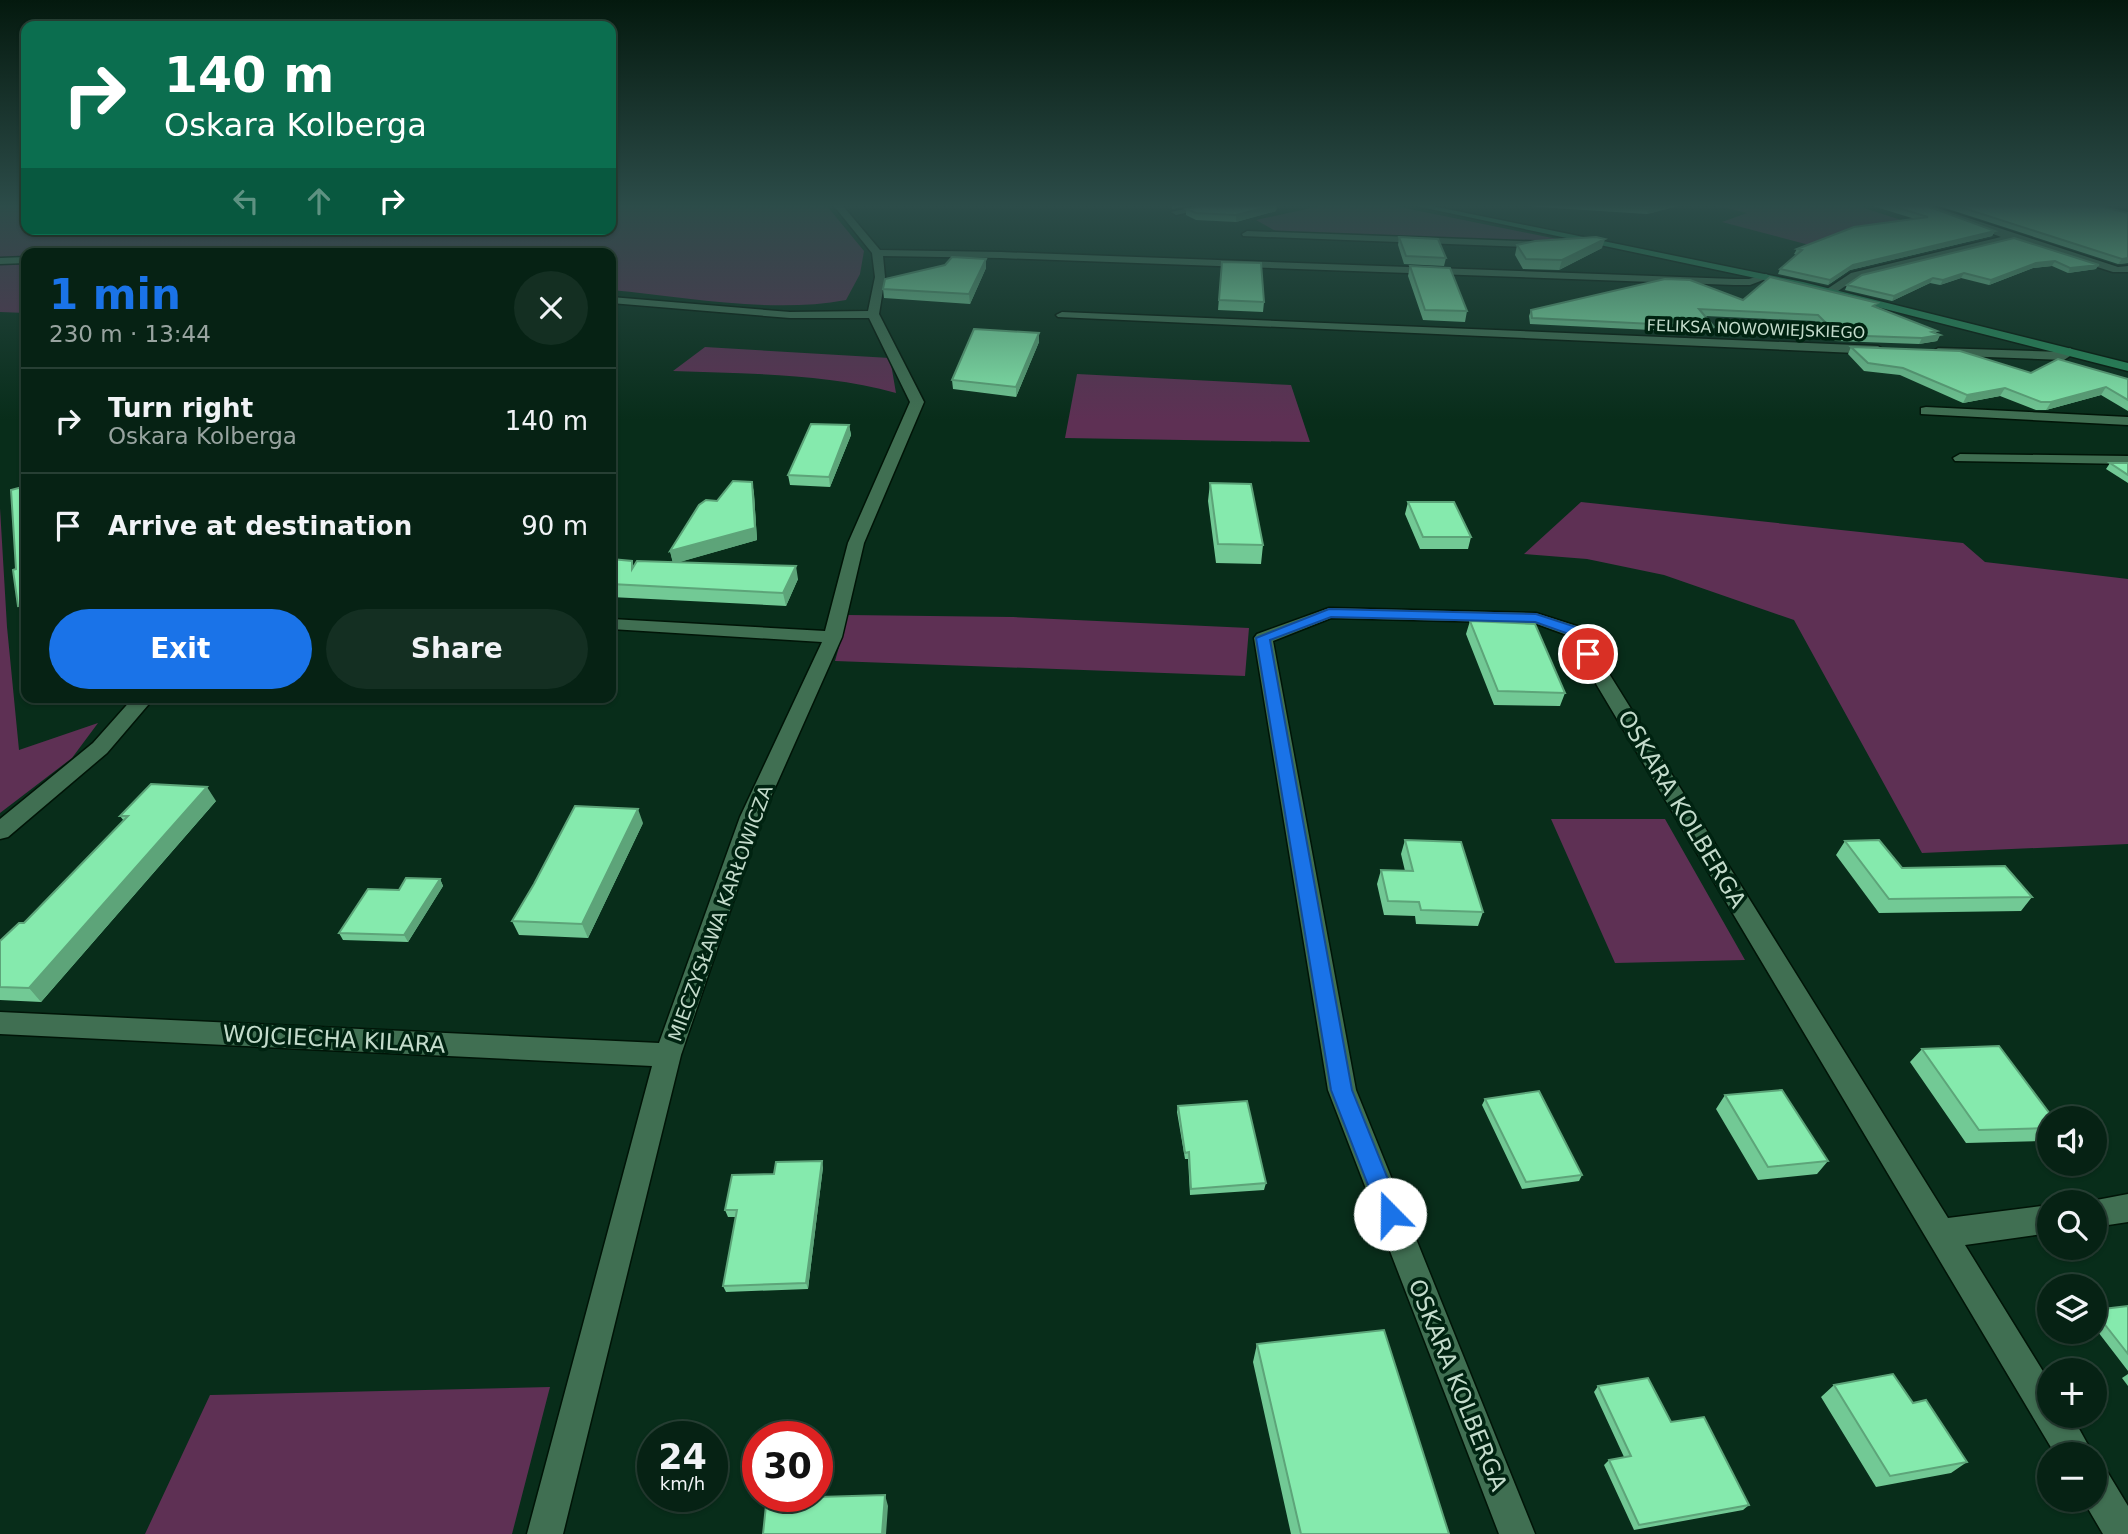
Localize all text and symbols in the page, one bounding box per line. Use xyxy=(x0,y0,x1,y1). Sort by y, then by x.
text: 140 m xyxy=(164,47,334,104)
icon: right xyxy=(49,49,140,140)
text: Oskara Kolberga xyxy=(164,106,427,144)
icon: left xyxy=(227,182,265,220)
icon: ahead xyxy=(300,182,338,220)
icon: right xyxy=(373,182,411,220)
text: 1 min xyxy=(49,270,181,319)
button: close xyxy=(514,271,588,345)
street label: FELIKSA NOWOWIEJSKIEGO xyxy=(1646,316,1866,342)
text: 230 m · 13:44 xyxy=(49,321,211,347)
text: Turn right xyxy=(108,393,253,423)
icon: right xyxy=(49,402,87,440)
text: 140 m xyxy=(505,406,588,436)
text: Oskara Kolberga xyxy=(108,423,297,449)
icon: arrive xyxy=(49,507,87,545)
text: Arrive at destination xyxy=(108,511,412,541)
text: 90 m xyxy=(521,511,588,541)
button: Exit xyxy=(49,609,312,689)
button: Share xyxy=(326,609,588,689)
pin xyxy=(1558,624,1618,684)
icon: arrive xyxy=(1569,635,1607,673)
street label: OSKARA KOLBERGA xyxy=(1613,706,1751,913)
street label: MIECZYSŁAWA KARŁOWICZA xyxy=(663,782,777,1044)
street label: WOJCIECHA KILARA xyxy=(222,1020,446,1058)
map controls xyxy=(2037,1106,2107,1512)
button: sound xyxy=(2037,1106,2107,1176)
position arrow xyxy=(1353,1177,1427,1251)
button: search xyxy=(2037,1190,2107,1260)
button: layers xyxy=(2037,1274,2107,1344)
street label: OSKARA KOLBERGA xyxy=(1404,1275,1512,1495)
button: + xyxy=(2037,1358,2107,1428)
speed limit sign: 30 xyxy=(742,1421,833,1512)
text: 24 xyxy=(658,1437,707,1477)
button: − xyxy=(2037,1442,2107,1512)
text: km/h xyxy=(660,1473,705,1494)

